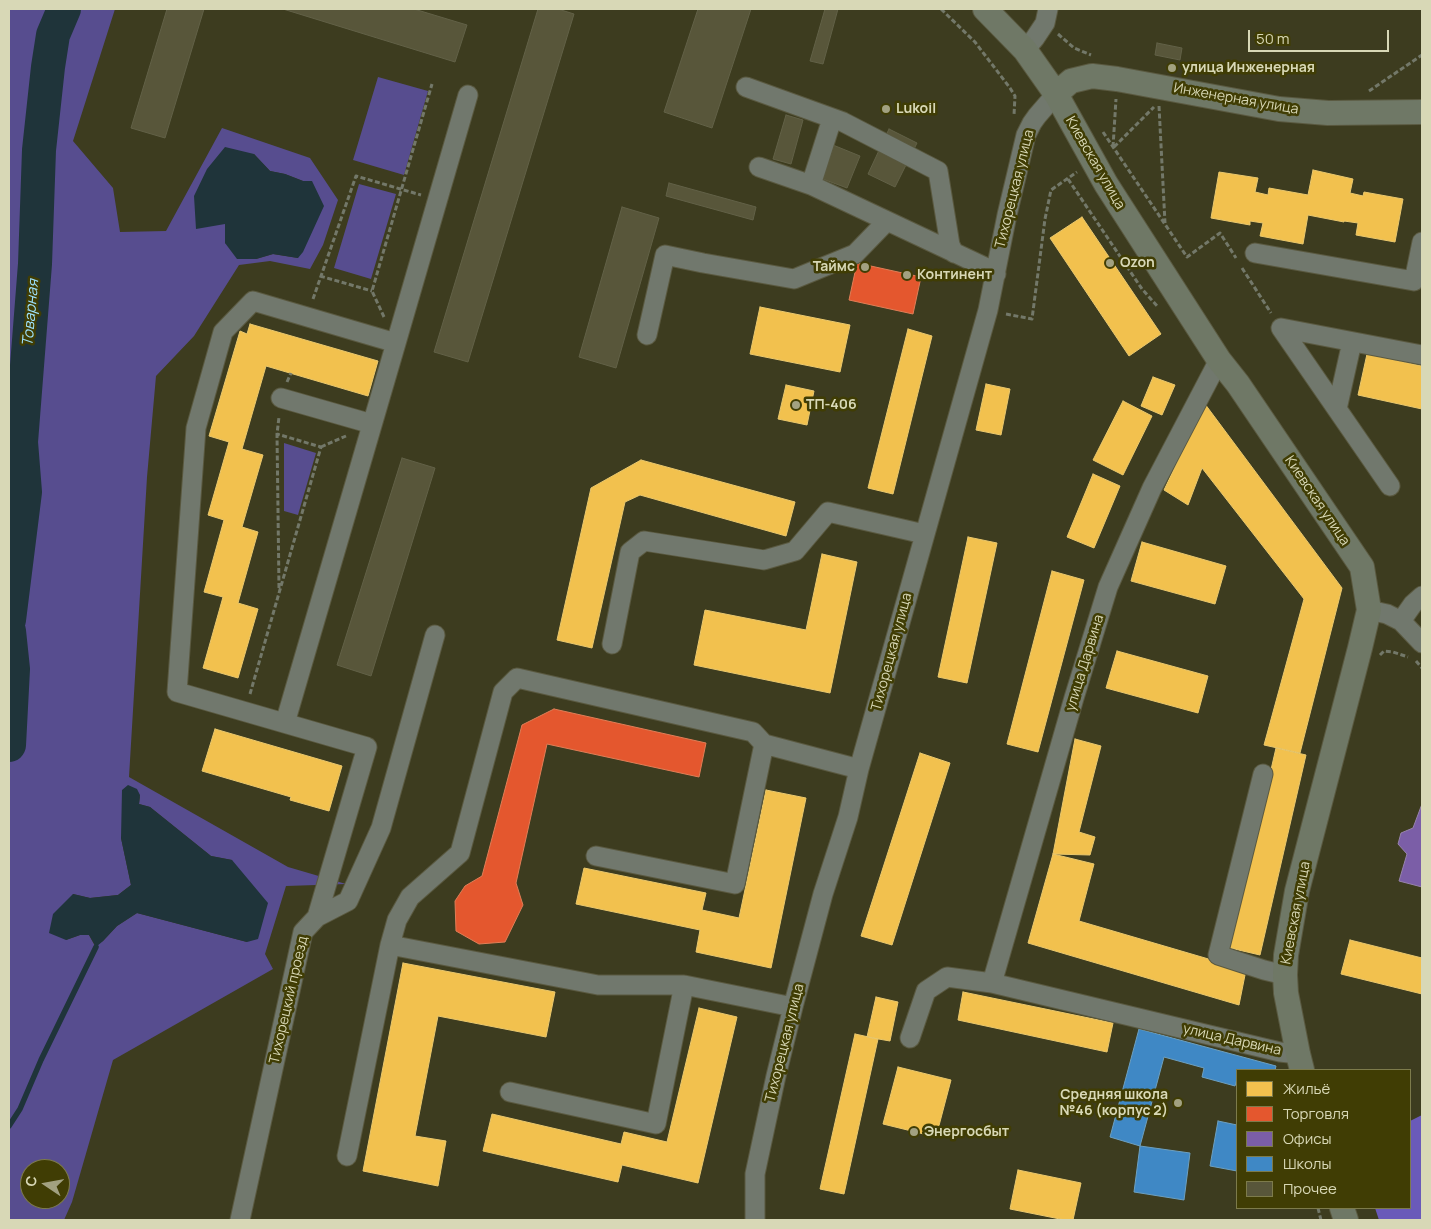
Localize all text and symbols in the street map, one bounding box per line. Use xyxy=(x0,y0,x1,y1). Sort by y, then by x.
scale bar xyxy=(1251,20,1392,52)
text: 50 m xyxy=(1256,28,1290,49)
place label: улица Инженерная xyxy=(1182,60,1315,76)
marker: улица Инженерная xyxy=(1166,62,1178,74)
street label: Инженерная улица xyxy=(1172,80,1300,118)
place label: Lukoil xyxy=(896,101,936,117)
marker: Lukoil xyxy=(880,103,892,115)
street label: Киевская улица xyxy=(1062,114,1128,212)
street label: Тихорецкая улица xyxy=(992,128,1038,250)
place label: Ozon xyxy=(1120,255,1155,271)
marker: Ozon xyxy=(1104,257,1116,269)
place label: Таймс xyxy=(813,259,855,275)
marker: Таймс xyxy=(859,261,871,273)
place label: Континент xyxy=(917,267,992,283)
marker: Континент xyxy=(901,269,913,281)
water label: Товарная xyxy=(19,279,43,347)
place label: ТП-406 xyxy=(806,397,857,413)
marker: ТП-406 xyxy=(790,399,802,411)
street label: Киевская улица xyxy=(1281,453,1353,549)
street label: Тихорецкая улица xyxy=(868,591,916,713)
street label: улица Дарвина xyxy=(1062,613,1108,713)
street label: Киевская улица xyxy=(1278,860,1314,966)
street label: Тихорецкий проезд xyxy=(266,935,312,1065)
street label: Тихорецкая улица xyxy=(762,982,808,1104)
street label: улица Дарвина xyxy=(1181,1021,1283,1059)
legend xyxy=(1236,1069,1411,1209)
text: Жильё xyxy=(1283,1078,1330,1099)
place label: Средняя школа №46 (корпус 2) xyxy=(1060,1087,1168,1120)
marker: Средняя школа №46 (корпус 2) xyxy=(1172,1097,1184,1109)
text: Торговля xyxy=(1283,1103,1349,1124)
place label: Энергосбыт xyxy=(924,1124,1009,1140)
marker: Энергосбыт xyxy=(908,1126,920,1138)
text: Офисы xyxy=(1283,1128,1332,1149)
text: Школы xyxy=(1283,1153,1331,1174)
north arrow xyxy=(20,1159,70,1209)
text: С xyxy=(20,1174,41,1188)
text: Прочее xyxy=(1283,1178,1337,1199)

